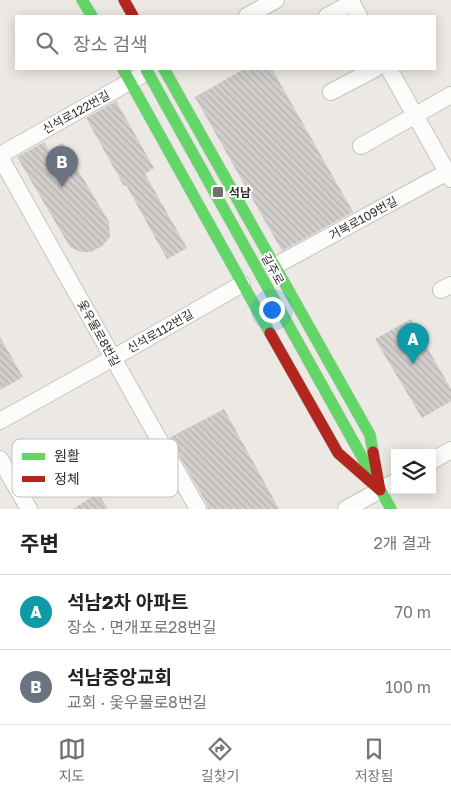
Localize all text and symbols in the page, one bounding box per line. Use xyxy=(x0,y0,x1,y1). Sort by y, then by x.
search box xyxy=(15,15,436,70)
icon: search xyxy=(33,29,61,57)
text: 장소 검색 xyxy=(73,32,148,55)
street label: 신석로122번길 xyxy=(40,87,112,137)
pin: B xyxy=(46,146,78,187)
marker: 석남 xyxy=(211,185,225,199)
place label: 석남 xyxy=(229,185,251,200)
street label: 거북로109번길 xyxy=(326,193,400,243)
street label: 길주로 xyxy=(258,251,288,287)
street label: 옻우물로8번길 xyxy=(75,297,123,369)
your location xyxy=(259,297,285,323)
street label: 신석로112번길 xyxy=(124,306,196,356)
pin: A xyxy=(397,323,429,364)
legend xyxy=(12,439,178,497)
text: 원활 xyxy=(54,447,80,464)
map controls xyxy=(391,449,436,494)
button: layers xyxy=(391,449,436,494)
text: 정체 xyxy=(54,470,80,487)
text: 주변 xyxy=(20,530,59,556)
text: 2개 결과 xyxy=(374,533,431,553)
text: 석남2차 아파트 xyxy=(67,590,188,613)
text: A xyxy=(30,602,42,622)
text: 70 m xyxy=(394,602,431,622)
text: 장소 · 면개포로28번길 xyxy=(67,617,217,637)
text: 석남중앙교회 xyxy=(67,665,172,688)
text: B xyxy=(30,677,42,697)
text: 100 m xyxy=(385,677,431,697)
text: 교회 · 옻우물로8번길 xyxy=(67,692,207,712)
tab: 지도 xyxy=(58,735,86,785)
tab: 길찾기 xyxy=(201,735,239,785)
tab: 저장됨 xyxy=(355,735,393,785)

